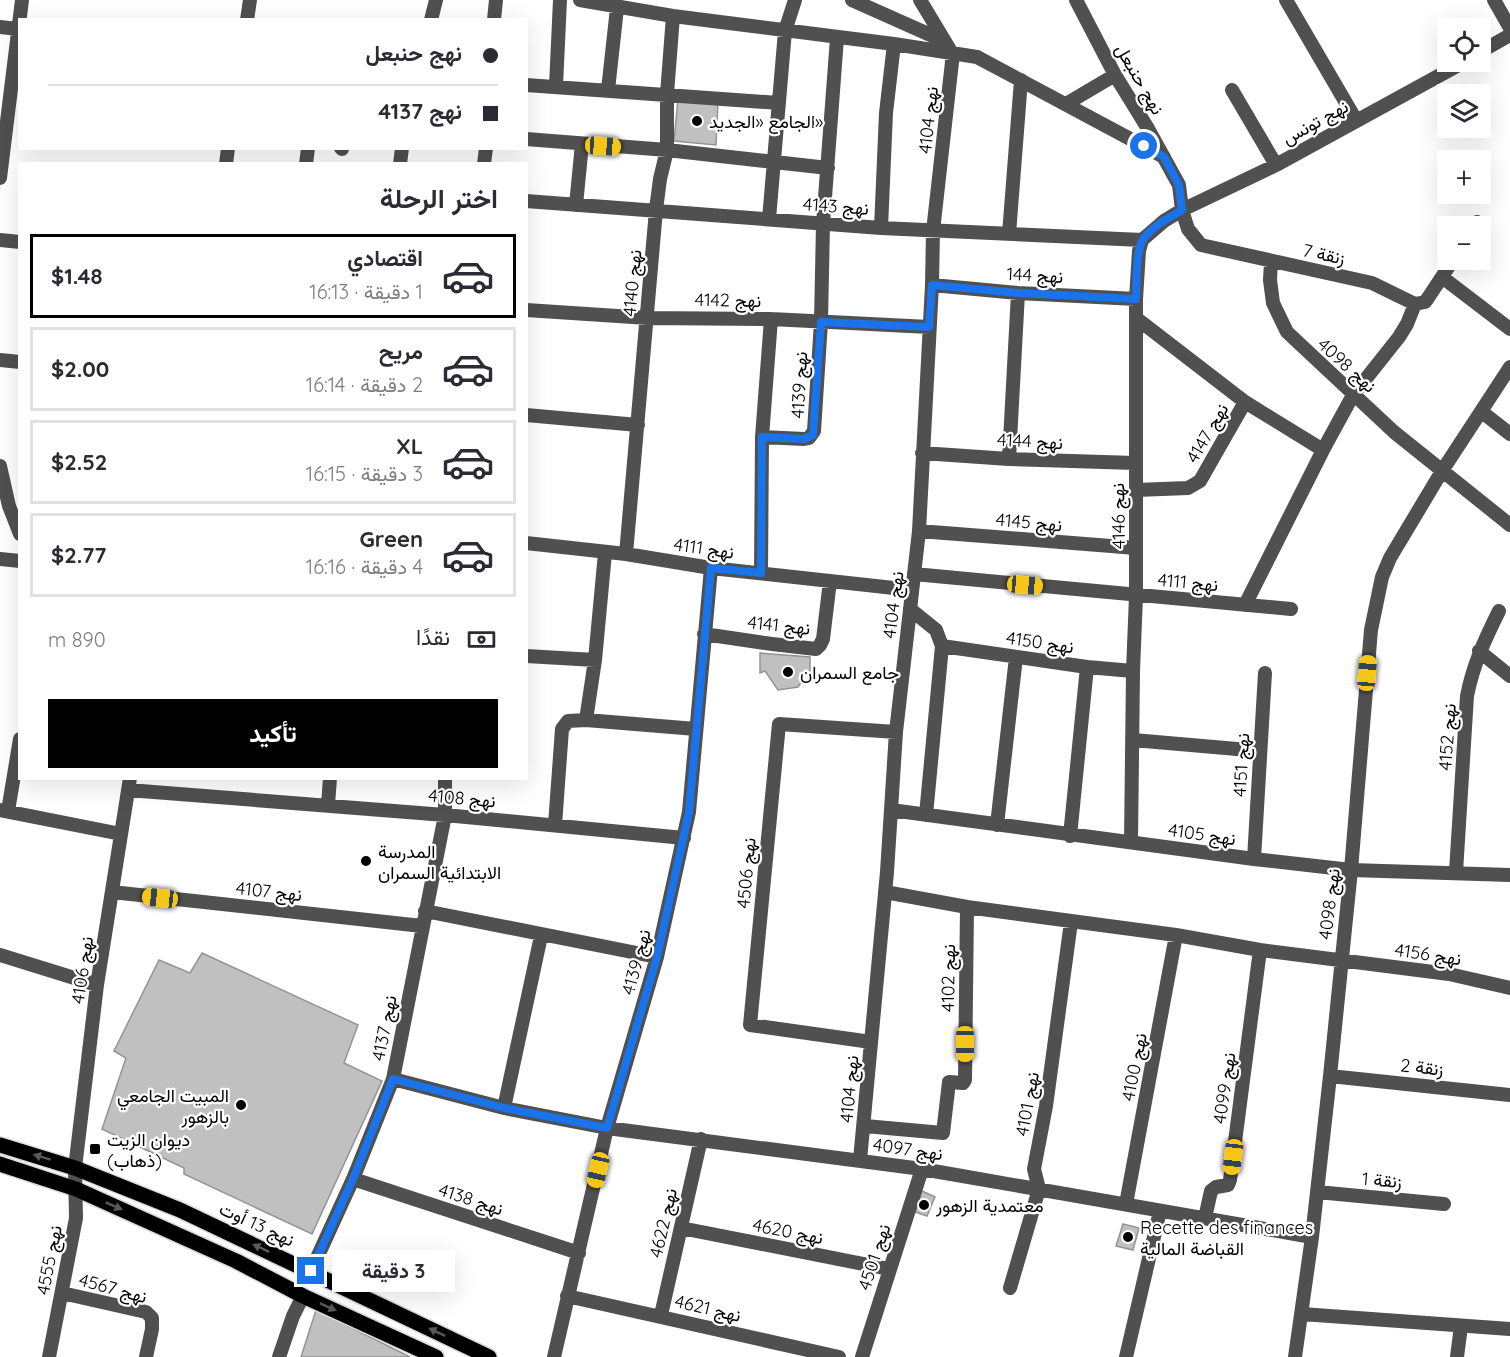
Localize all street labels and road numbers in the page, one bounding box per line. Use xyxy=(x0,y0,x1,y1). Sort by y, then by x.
street label: نهج حنبعل xyxy=(1110,39,1169,119)
street label: نهج 4104 xyxy=(913,85,944,155)
street label: نهج تونس xyxy=(1278,94,1353,150)
street label: نهج 4143 xyxy=(802,192,870,221)
street label: زنقة 7 xyxy=(1301,238,1347,270)
street label: نهج 4140 xyxy=(618,248,647,318)
street label: نهج 144 xyxy=(1006,262,1064,289)
street label: نهج 4142 xyxy=(694,288,762,313)
street label: نهج 4098 xyxy=(1312,333,1381,398)
street label: نهج 4139 xyxy=(786,351,813,419)
street label: نهج 4147 xyxy=(1181,399,1234,468)
street label: نهج 4144 xyxy=(996,428,1064,455)
street label: نهج 4146 xyxy=(1106,483,1131,549)
street label: نهج 4145 xyxy=(995,508,1063,537)
street label: نهج 4111 xyxy=(672,532,736,565)
street label: نهج 4111 xyxy=(1157,568,1219,597)
street label: نهج 4104 xyxy=(877,570,910,640)
street label: نهج 4141 xyxy=(746,610,812,641)
street label: نهج 4150 xyxy=(1005,626,1075,659)
street label: نهج 4152 xyxy=(1433,703,1462,771)
street label: نهج 4151 xyxy=(1228,732,1255,798)
street label: نهج 4108 xyxy=(427,784,497,813)
street label: نهج 4105 xyxy=(1167,818,1237,851)
street label: نهج 4506 xyxy=(731,837,762,910)
street label: نهج 4098 xyxy=(1313,867,1346,941)
street label: نهج 4107 xyxy=(235,876,303,907)
street label: نهج 4139 xyxy=(616,927,657,998)
street label: نهج 4106 xyxy=(66,935,99,1005)
street label: نهج 4156 xyxy=(1393,938,1463,971)
street label: نهج 4102 xyxy=(936,944,961,1012)
street label: نهج 4137 xyxy=(366,993,403,1063)
street label: نهج 4100 xyxy=(1116,1031,1153,1103)
street label: نهج 4099 xyxy=(1208,1051,1241,1125)
street label: زنقة 2 xyxy=(1399,1053,1445,1081)
street label: نهج 4104 xyxy=(835,1054,864,1124)
street label: نهج 4101 xyxy=(1010,1070,1045,1138)
street label: نهج 4097 xyxy=(871,1133,944,1166)
street label: زنقة 1 xyxy=(1361,1167,1403,1193)
street label: نهج 4138 xyxy=(435,1178,506,1221)
street label: نهج 4622 xyxy=(644,1186,683,1260)
street label: نهج 13 أوت xyxy=(215,1197,298,1252)
street label: نهج 4620 xyxy=(751,1213,825,1250)
street label: نهج 4501 xyxy=(853,1221,896,1293)
street label: نهج 4555 xyxy=(31,1223,68,1297)
street label: نهج 4567 xyxy=(76,1268,150,1309)
street label: نهج 4621 xyxy=(672,1289,743,1328)

